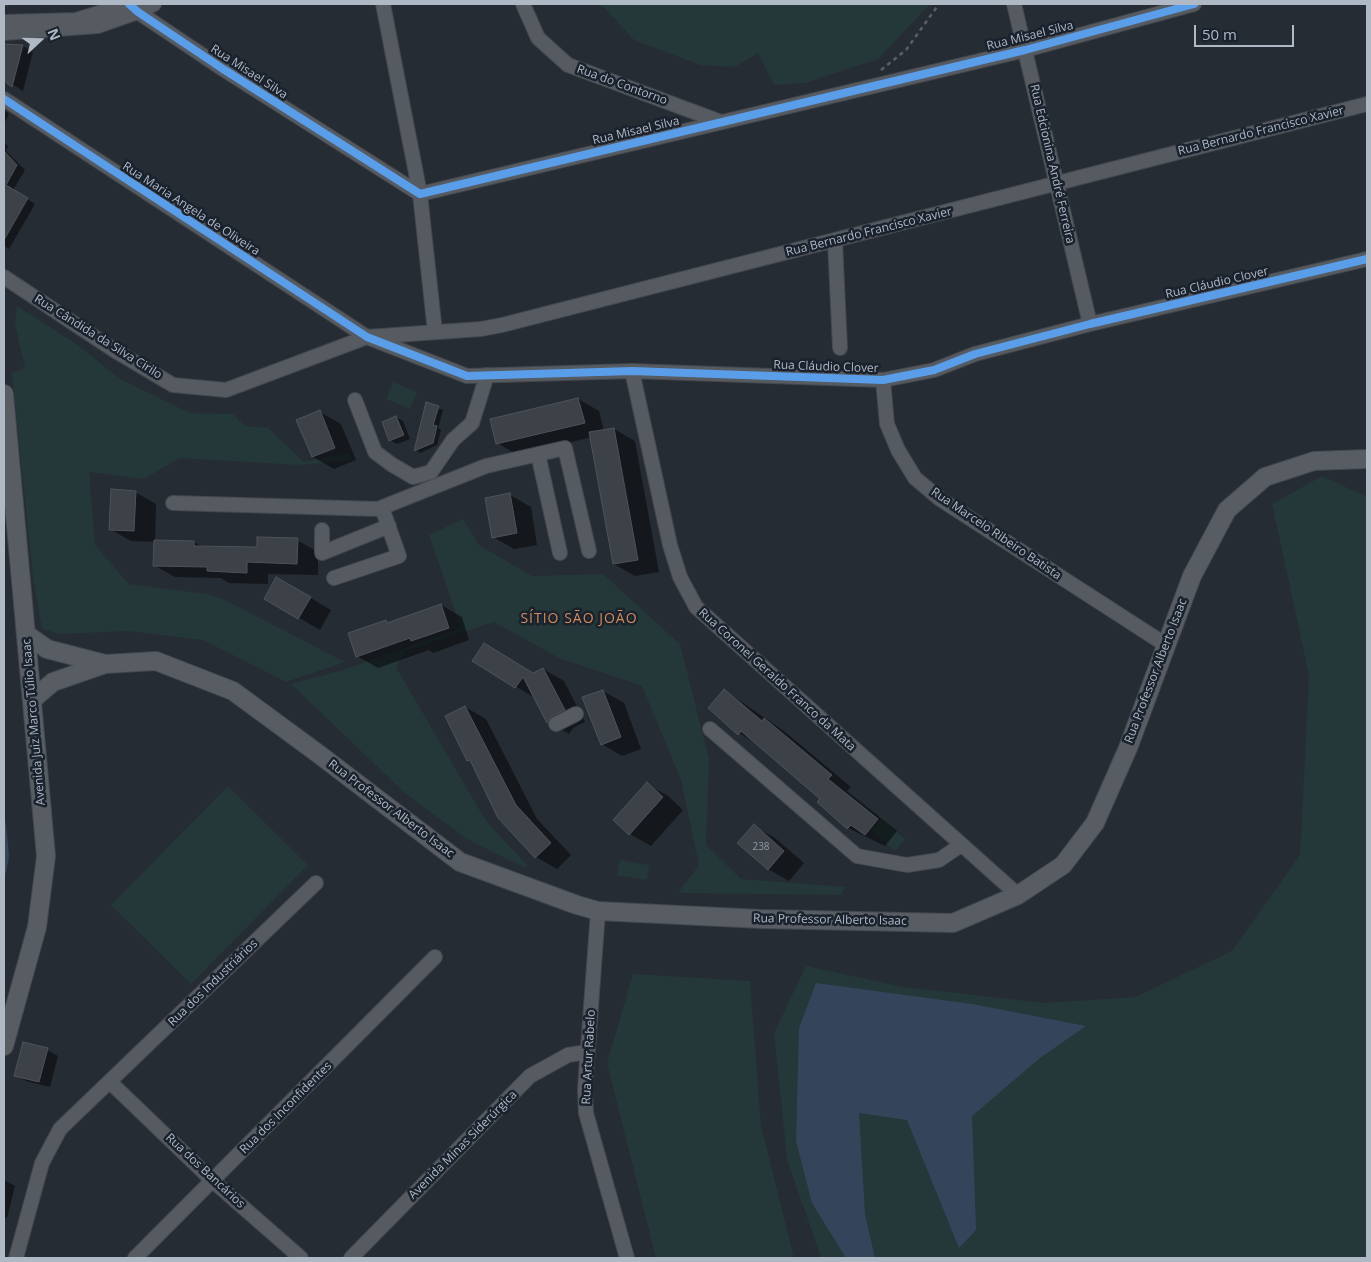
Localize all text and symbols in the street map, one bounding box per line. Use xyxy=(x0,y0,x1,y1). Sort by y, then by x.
north arrow xyxy=(15,15,65,65)
scale bar xyxy=(1196,15,1296,47)
street label: Rua Misael Silva xyxy=(985,18,1075,54)
text: 50 m xyxy=(1202,24,1237,44)
text: N xyxy=(44,26,65,43)
street label: Rua Misael Silva xyxy=(208,42,290,102)
street label: Rua do Contorno xyxy=(575,62,669,108)
street label: Rua Edcionina André Ferreira xyxy=(1027,83,1077,245)
street label: Rua Bernardo Francisco Xavier xyxy=(1177,103,1345,159)
street label: Rua Misael Silva xyxy=(591,114,681,148)
street label: Rua Maria Angela de Oliveira xyxy=(120,159,262,259)
street label: Rua Bernardo Francisco Xavier xyxy=(785,204,953,260)
street label: Rua Cláudio Clover xyxy=(1164,264,1270,302)
street label: Rua Cândida da Silva Cirilo xyxy=(31,292,165,382)
street label: Rua Cláudio Clover xyxy=(773,358,879,376)
street label: Rua Marcelo Ribeiro Batista xyxy=(928,485,1064,583)
street label: Rua Professor Alberto Isaac xyxy=(1122,597,1190,745)
street label: Rua Coronel Geraldo Franco da Mata xyxy=(696,606,858,754)
district label: SÍTIO SÃO JOÃO xyxy=(519,611,639,627)
street label: Avenida Juiz Marco Túlio Isaac xyxy=(20,638,48,806)
street label: Rua Professor Alberto Isaac xyxy=(325,757,457,861)
house number: 238 xyxy=(752,841,770,853)
street label: Rua Professor Alberto Isaac xyxy=(753,911,907,929)
street label: Rua dos Industriários xyxy=(165,937,261,1029)
street label: Rua Artur Rabelo xyxy=(579,1009,599,1105)
street label: Rua dos Inconfidentes xyxy=(237,1059,335,1157)
street label: Avenida Minas Siderúrgica xyxy=(406,1088,520,1202)
street label: Rua dos Bancários xyxy=(162,1131,248,1211)

